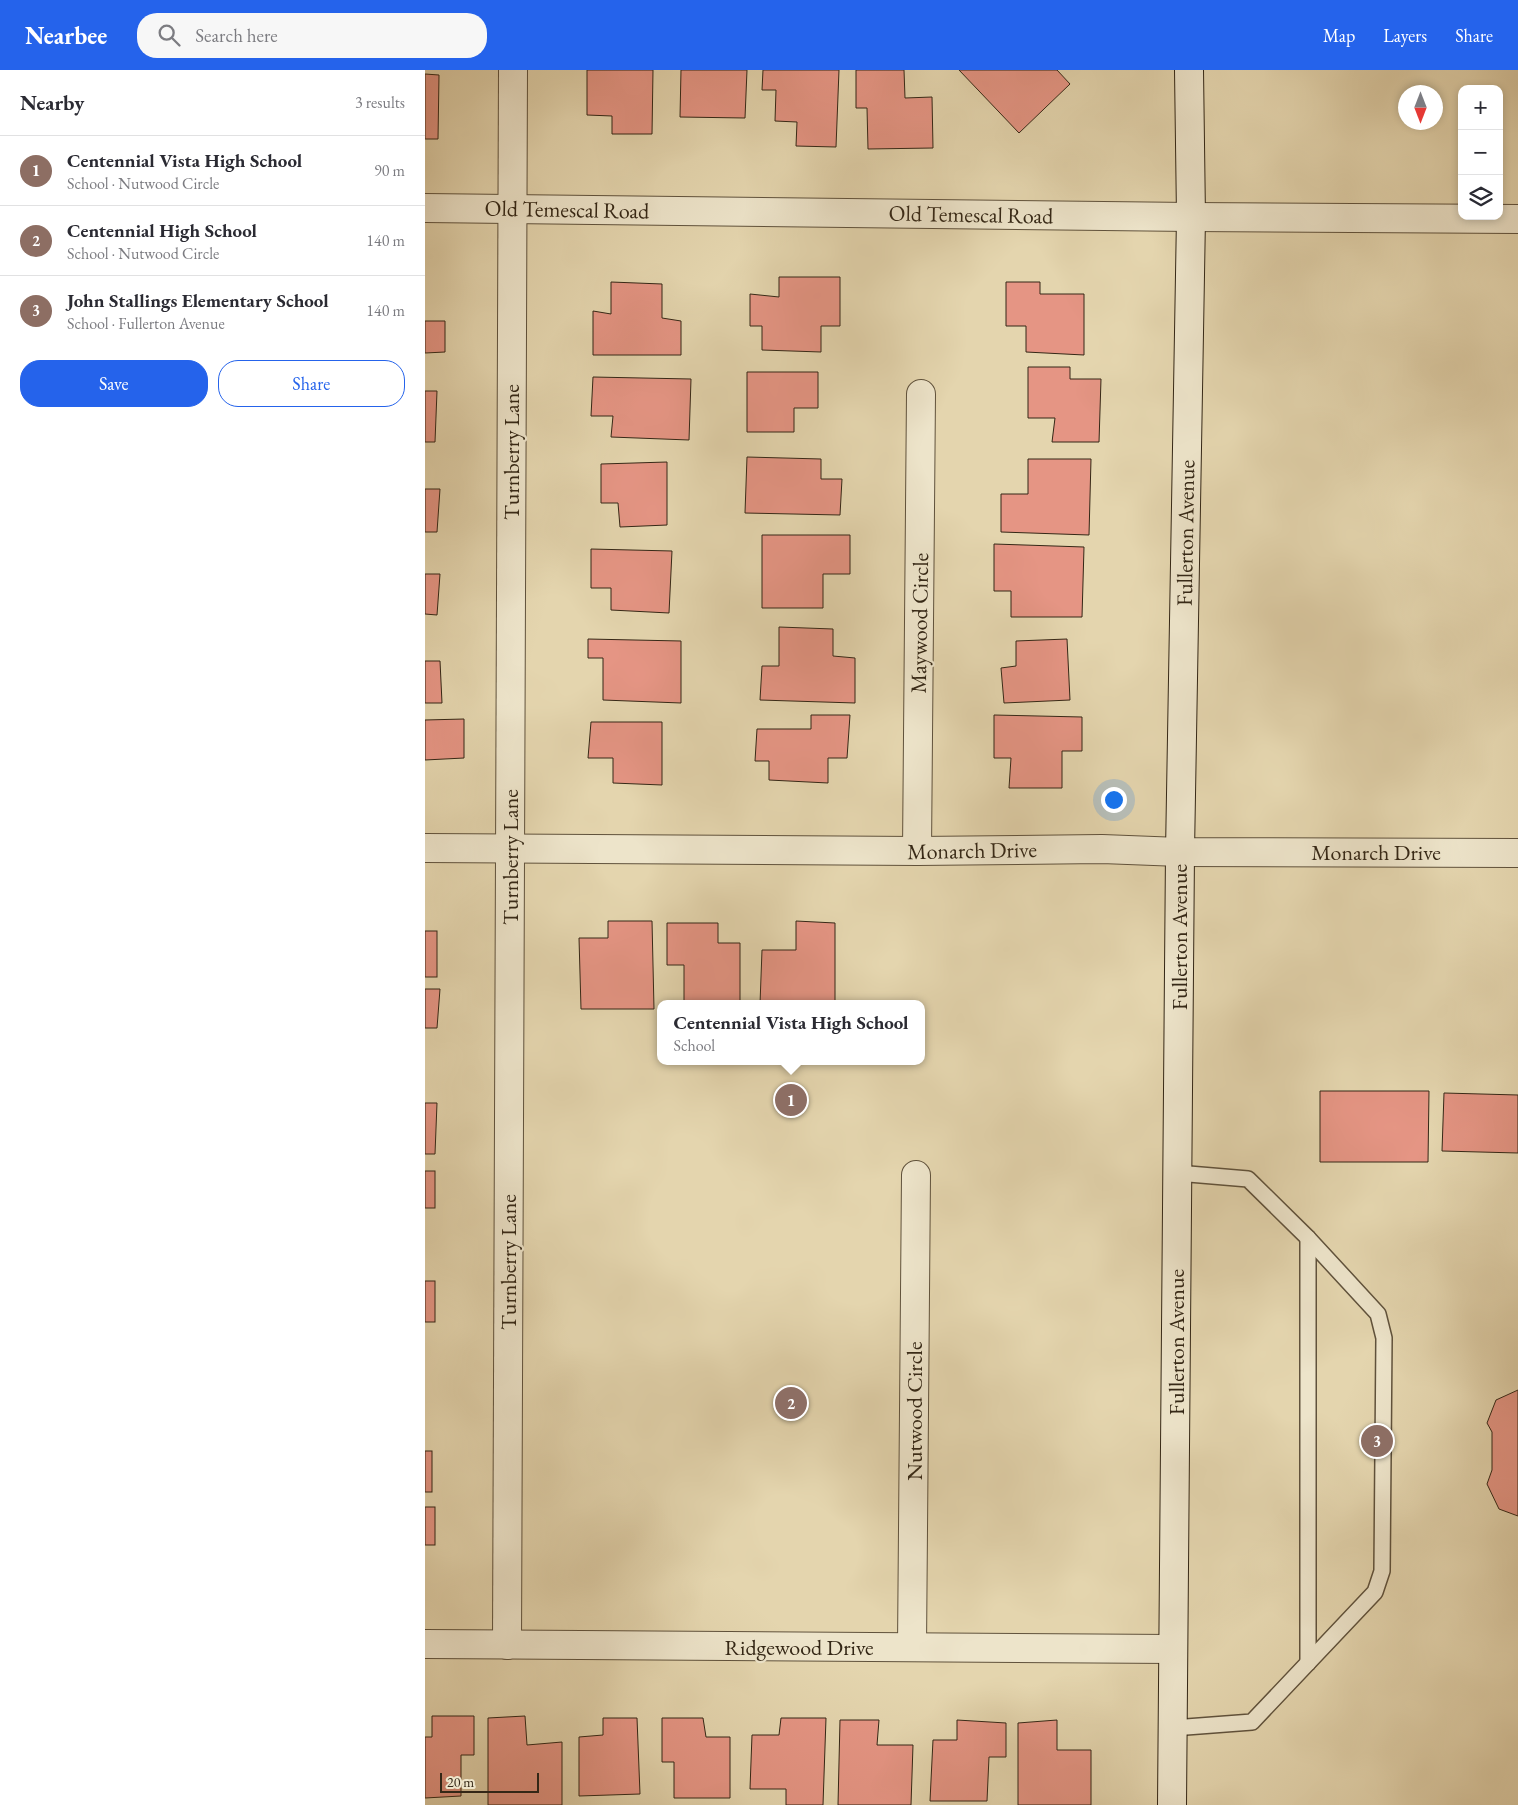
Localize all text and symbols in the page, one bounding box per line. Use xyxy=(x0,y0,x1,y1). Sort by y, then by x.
search box xyxy=(137,13,487,58)
text: Nearbee xyxy=(25,20,107,51)
icon: search xyxy=(155,21,183,49)
text: Search here xyxy=(195,23,278,48)
text: Map xyxy=(1323,24,1355,47)
text: Layers xyxy=(1383,24,1427,47)
text: Share xyxy=(1455,24,1493,47)
north arrow xyxy=(1398,85,1443,130)
map controls xyxy=(1458,85,1503,220)
button: + xyxy=(1458,85,1503,130)
text: Nearby xyxy=(20,89,84,116)
text: 3 results xyxy=(355,92,405,113)
button: − xyxy=(1458,130,1503,175)
text: Centennial Vista High School xyxy=(67,148,302,173)
text: 1 xyxy=(32,160,40,181)
text: 90 m xyxy=(374,160,405,181)
text: School · Nutwood Circle xyxy=(67,173,219,194)
button: layers xyxy=(1458,175,1503,220)
street label: Old Temescal Road xyxy=(484,194,650,225)
street label: Old Temescal Road xyxy=(888,199,1054,230)
text: Centennial High School xyxy=(67,218,257,243)
text: 2 xyxy=(32,230,40,251)
text: 140 m xyxy=(366,230,405,251)
text: School · Nutwood Circle xyxy=(67,243,219,264)
text: John Stallings Elementary School xyxy=(67,288,329,313)
text: 3 xyxy=(32,300,40,321)
text: 140 m xyxy=(366,300,405,321)
text: School · Fullerton Avenue xyxy=(67,313,225,334)
button: Save xyxy=(20,360,208,407)
button: Share xyxy=(218,360,405,407)
street label: Turnberry Lane xyxy=(497,384,526,520)
street label: Fullerton Avenue xyxy=(1170,459,1201,606)
street label: Maywood Circle xyxy=(904,552,935,694)
your location xyxy=(1101,787,1127,813)
street label: Turnberry Lane xyxy=(496,789,525,925)
street label: Monarch Drive xyxy=(907,835,1038,866)
street label: Monarch Drive xyxy=(1311,838,1441,867)
street label: Fullerton Avenue xyxy=(1165,863,1194,1010)
popup xyxy=(657,1000,925,1065)
text: Centennial Vista High School xyxy=(673,1010,909,1035)
text: School xyxy=(673,1035,715,1056)
pin: 1 xyxy=(775,1081,807,1119)
street label: Turnberry Lane xyxy=(494,1194,523,1330)
street label: Fullerton Avenue xyxy=(1162,1268,1191,1415)
street label: Nutwood Circle xyxy=(900,1341,929,1480)
pin: 2 xyxy=(775,1384,807,1422)
pin: 3 xyxy=(1361,1422,1393,1460)
street label: Ridgewood Drive xyxy=(724,1633,874,1662)
scale bar xyxy=(440,1770,539,1793)
text: 20 m xyxy=(447,1773,474,1791)

